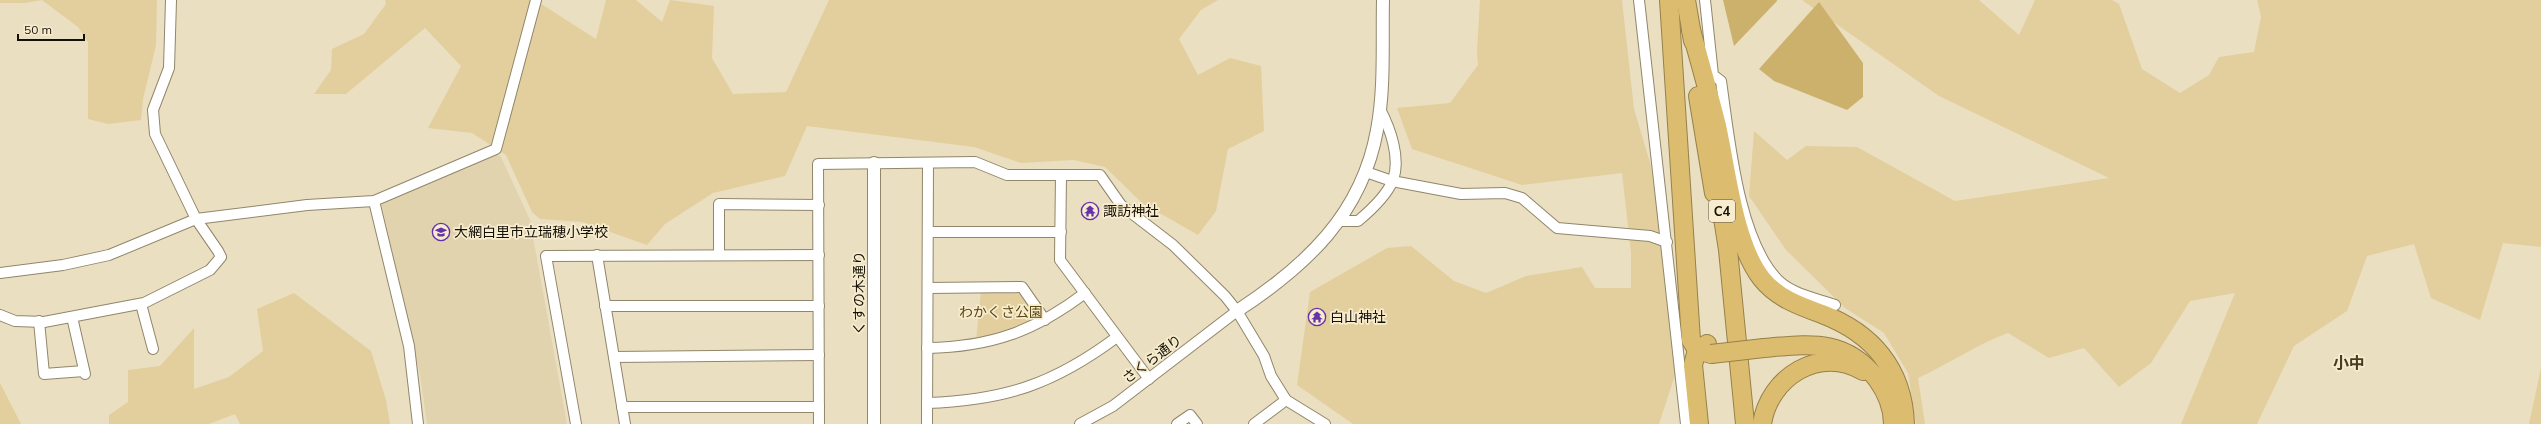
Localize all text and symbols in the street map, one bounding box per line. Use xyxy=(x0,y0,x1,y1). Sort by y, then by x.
scale bar xyxy=(18,16,84,42)
text: 50 m xyxy=(24,22,52,37)
road number: C4 xyxy=(1709,200,1735,222)
temple icon: 諏訪神社 xyxy=(1080,201,1100,221)
place label: 諏訪神社 xyxy=(1103,202,1159,220)
school or university icon: 大網白里市立瑞穂小学校 xyxy=(431,222,451,242)
place label: 大網白里市立瑞穂小学校 xyxy=(454,223,608,241)
street label: くすの木通り xyxy=(850,251,868,335)
park label: わかくさ公園 xyxy=(959,303,1043,321)
temple icon: 白山神社 xyxy=(1307,307,1327,327)
place label: 白山神社 xyxy=(1330,308,1386,326)
street label: さくら通り xyxy=(1119,331,1185,387)
district label: 小中 xyxy=(2333,353,2365,373)

